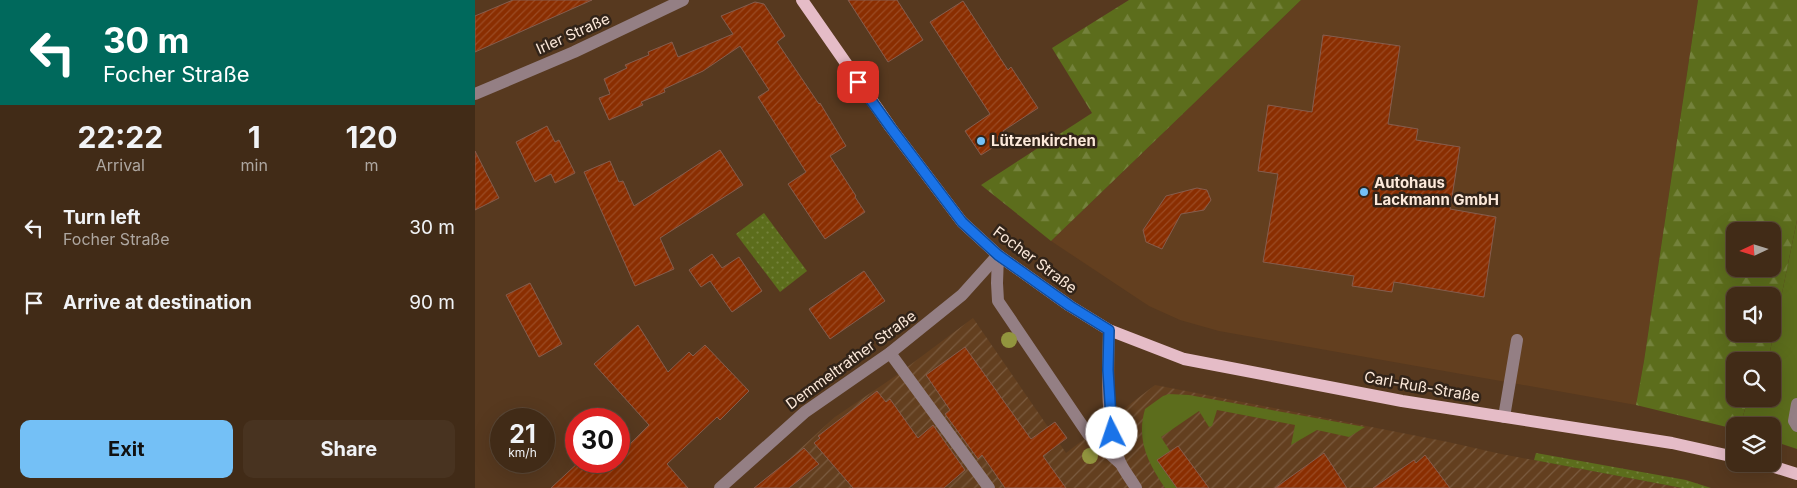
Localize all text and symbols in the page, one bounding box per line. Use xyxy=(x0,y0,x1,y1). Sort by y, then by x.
street label: Irler Straße xyxy=(533,9,613,58)
text: 30 m xyxy=(103,19,189,61)
icon: left xyxy=(20,20,85,85)
text: Focher Straße xyxy=(103,61,250,87)
pin xyxy=(837,61,879,103)
icon: arrive xyxy=(844,68,872,96)
text: 22:22 xyxy=(77,119,163,155)
text: 1 xyxy=(248,119,261,155)
text: 120 xyxy=(345,119,397,155)
place label: Lützenkirchen xyxy=(991,131,1096,150)
marker: Lützenkirchen xyxy=(975,135,987,147)
text: Arrival xyxy=(96,155,145,175)
text: min xyxy=(241,155,268,175)
text: m xyxy=(364,155,378,175)
place label: Autohaus Lackmann GmbH xyxy=(1374,173,1499,209)
marker: Autohaus Lackmann GmbH xyxy=(1358,186,1370,198)
text: Turn left xyxy=(63,206,141,229)
icon: left xyxy=(20,214,48,242)
text: 30 m xyxy=(409,216,455,239)
street label: Focher Straße xyxy=(990,222,1081,297)
north arrow xyxy=(1726,222,1781,278)
map controls xyxy=(1726,222,1781,472)
text: Focher Straße xyxy=(63,229,170,249)
button: sound xyxy=(1726,287,1781,342)
icon: arrive xyxy=(20,289,48,317)
text: Arrive at destination xyxy=(63,291,252,314)
text: 90 m xyxy=(409,291,455,314)
street label: Demmeltrather Straße xyxy=(782,306,920,413)
button: search xyxy=(1726,352,1781,407)
street label: Carl-Ruß-Straße xyxy=(1363,367,1481,406)
position arrow xyxy=(1085,406,1137,458)
speed limit sign: 30 xyxy=(565,408,630,473)
button: layers xyxy=(1726,417,1781,472)
text: 21 xyxy=(509,419,536,449)
button: Exit xyxy=(20,420,233,478)
button: Share xyxy=(243,420,455,478)
text: km/h xyxy=(508,445,537,460)

